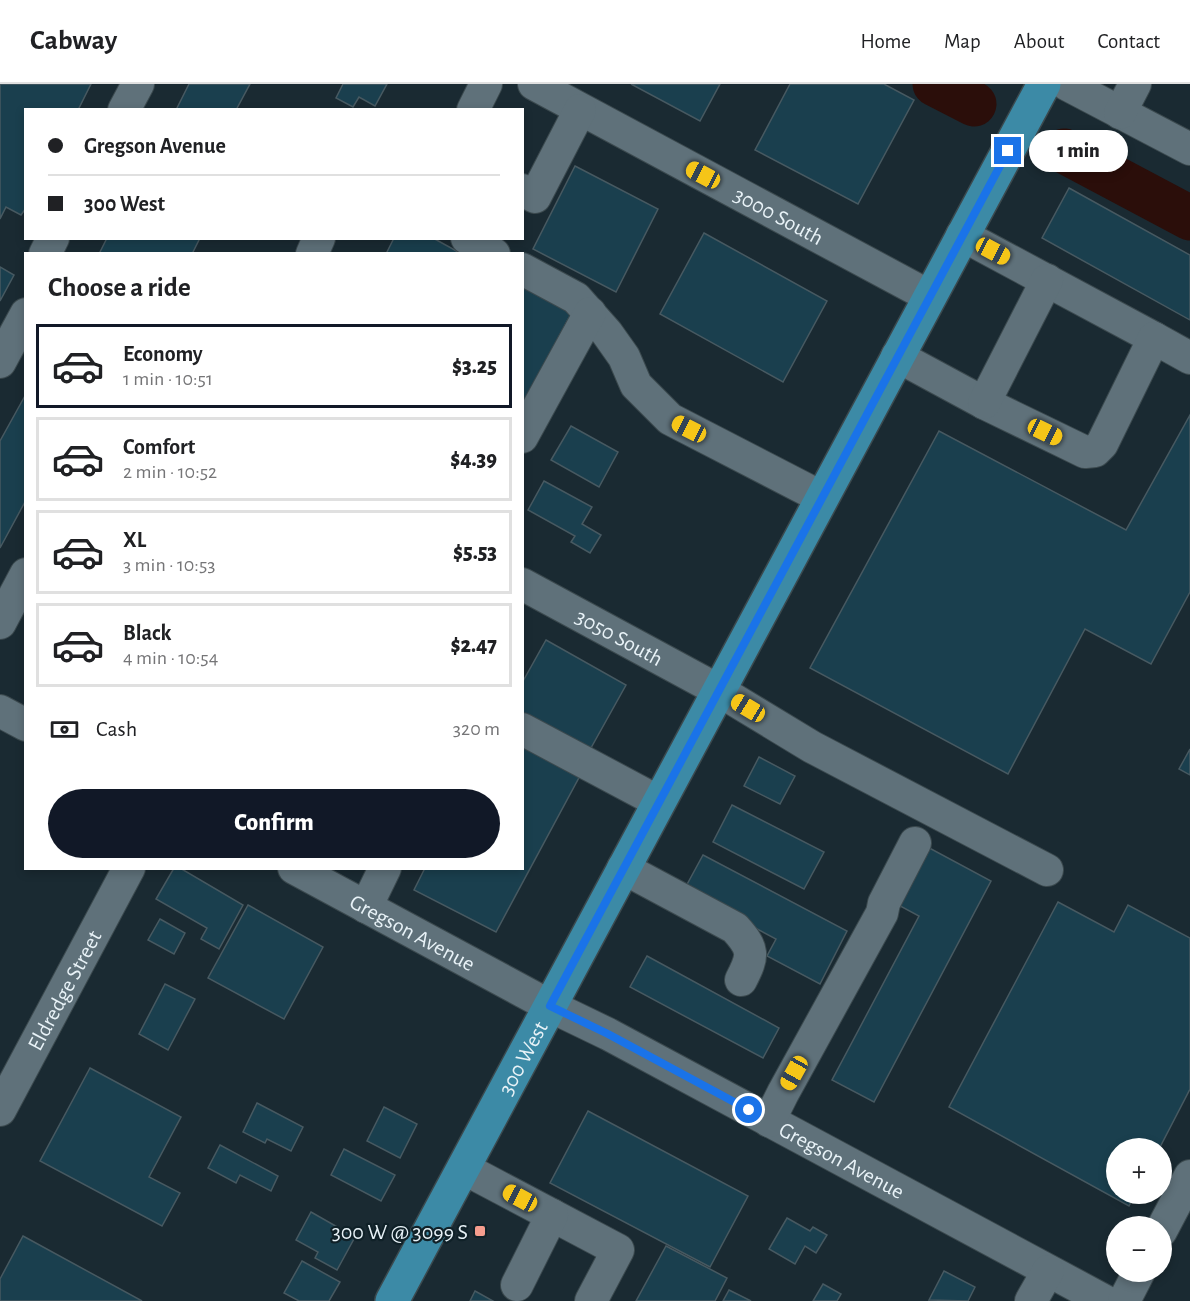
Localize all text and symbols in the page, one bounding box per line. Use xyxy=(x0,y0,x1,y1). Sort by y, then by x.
text: Cabway xyxy=(30,27,117,55)
text: Home xyxy=(860,31,911,52)
text: Map xyxy=(944,31,981,52)
text: About xyxy=(1014,31,1064,52)
text: Contact xyxy=(1097,31,1160,52)
callout: 1 min xyxy=(1029,130,1128,172)
text: Gregson Avenue xyxy=(84,135,226,157)
route end xyxy=(994,137,1021,164)
text: 1 min xyxy=(1057,141,1100,161)
car xyxy=(683,159,723,191)
street label: 3000 South xyxy=(730,183,827,249)
text: 300 West xyxy=(84,193,165,215)
car xyxy=(973,235,1013,267)
text: Choose a ride xyxy=(48,274,191,301)
icon: car xyxy=(51,339,105,393)
text: Economy xyxy=(123,343,203,365)
text: $3.25 xyxy=(452,355,497,377)
text: 1 min · 10:51 xyxy=(123,369,213,389)
car xyxy=(669,413,709,445)
car xyxy=(1025,416,1065,448)
icon: car xyxy=(51,432,105,486)
text: Comfort xyxy=(123,436,195,458)
text: $4.39 xyxy=(450,448,497,470)
text: 2 min · 10:52 xyxy=(123,462,217,482)
icon: car xyxy=(51,525,105,579)
text: XL xyxy=(123,529,146,551)
text: $5.53 xyxy=(453,541,497,563)
text: 3 min · 10:53 xyxy=(123,555,216,575)
street label: 3050 South xyxy=(572,605,666,670)
icon: car xyxy=(51,618,105,672)
text: Black xyxy=(123,622,171,644)
text: $2.47 xyxy=(450,634,497,656)
text: 4 min · 10:54 xyxy=(123,648,218,668)
car xyxy=(728,691,768,725)
icon: cash xyxy=(48,713,81,746)
text: Cash xyxy=(96,718,137,740)
text: 320 m xyxy=(453,719,500,739)
button: Confirm xyxy=(48,789,500,858)
street label: Gregson Avenue xyxy=(346,890,479,975)
street label: Eldredge Street xyxy=(24,927,106,1054)
street label: 300 West xyxy=(495,1018,552,1099)
car xyxy=(777,1053,811,1093)
route start xyxy=(735,1096,762,1123)
street label: Gregson Avenue xyxy=(775,1118,908,1203)
map controls xyxy=(1106,1138,1172,1282)
button: + xyxy=(1106,1138,1172,1204)
car xyxy=(500,1182,540,1214)
button: − xyxy=(1106,1216,1172,1282)
place label: 300 W @ 3099 S xyxy=(332,1221,468,1243)
marker: 300 W @ 3099 S xyxy=(473,1224,487,1238)

